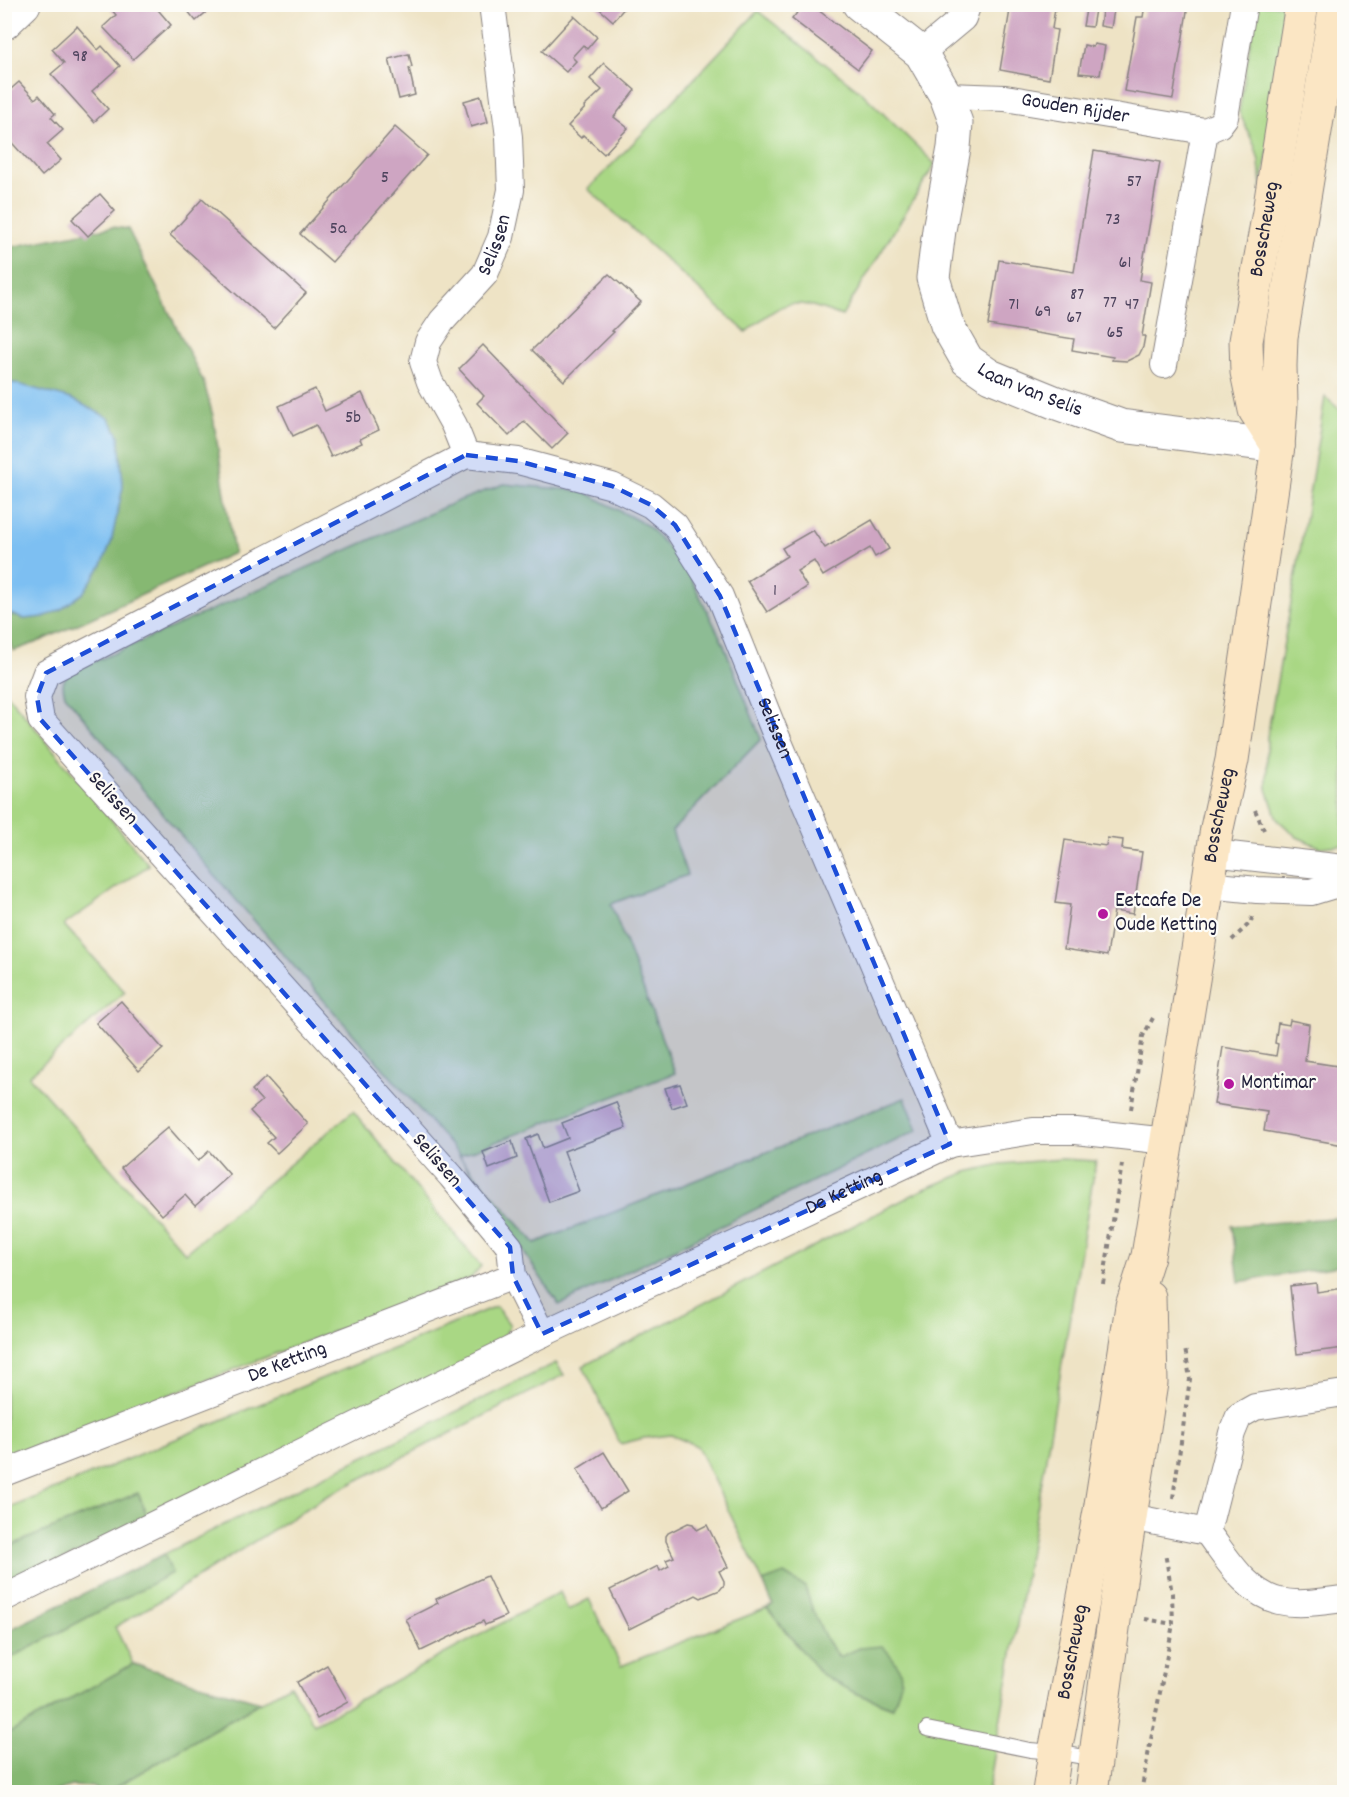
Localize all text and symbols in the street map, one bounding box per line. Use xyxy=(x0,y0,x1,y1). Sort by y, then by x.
house number: 98 xyxy=(72,45,88,70)
street label: Gouden Rijder xyxy=(1019,86,1132,133)
house number: 5 xyxy=(381,166,389,191)
house number: 57 xyxy=(1126,170,1142,195)
street label: Bosscheweg xyxy=(1243,179,1289,279)
house number: 73 xyxy=(1106,208,1120,233)
street label: Selissen xyxy=(471,212,520,281)
house number: 5a xyxy=(330,217,347,242)
house number: 61 xyxy=(1119,251,1131,276)
house number: 87 xyxy=(1070,283,1084,308)
house number: 77 xyxy=(1103,291,1117,316)
house number: 71 xyxy=(1009,293,1019,318)
house number: 47 xyxy=(1125,293,1139,318)
house number: 69 xyxy=(1034,300,1052,325)
house number: 67 xyxy=(1066,306,1082,331)
house number: 65 xyxy=(1106,321,1124,346)
street label: Laan van Selis xyxy=(970,356,1087,426)
house number: 5b xyxy=(345,406,361,431)
house number: 1 xyxy=(773,579,777,604)
street label: Selissen xyxy=(747,693,800,764)
street label: Selissen xyxy=(79,765,145,833)
street label: Bosscheweg xyxy=(1197,765,1245,865)
place label: Eetcafe De Oude Ketting xyxy=(1115,887,1217,941)
marker: Eetcafe De Oude Ketting xyxy=(1096,907,1110,921)
place label: Montimar xyxy=(1241,1069,1316,1099)
marker: Montimar xyxy=(1222,1077,1236,1091)
street label: Selissen xyxy=(404,1127,468,1195)
street label: De Ketting xyxy=(801,1162,888,1224)
street label: De Ketting xyxy=(244,1334,331,1392)
street label: Bosscheweg xyxy=(1050,1602,1097,1702)

